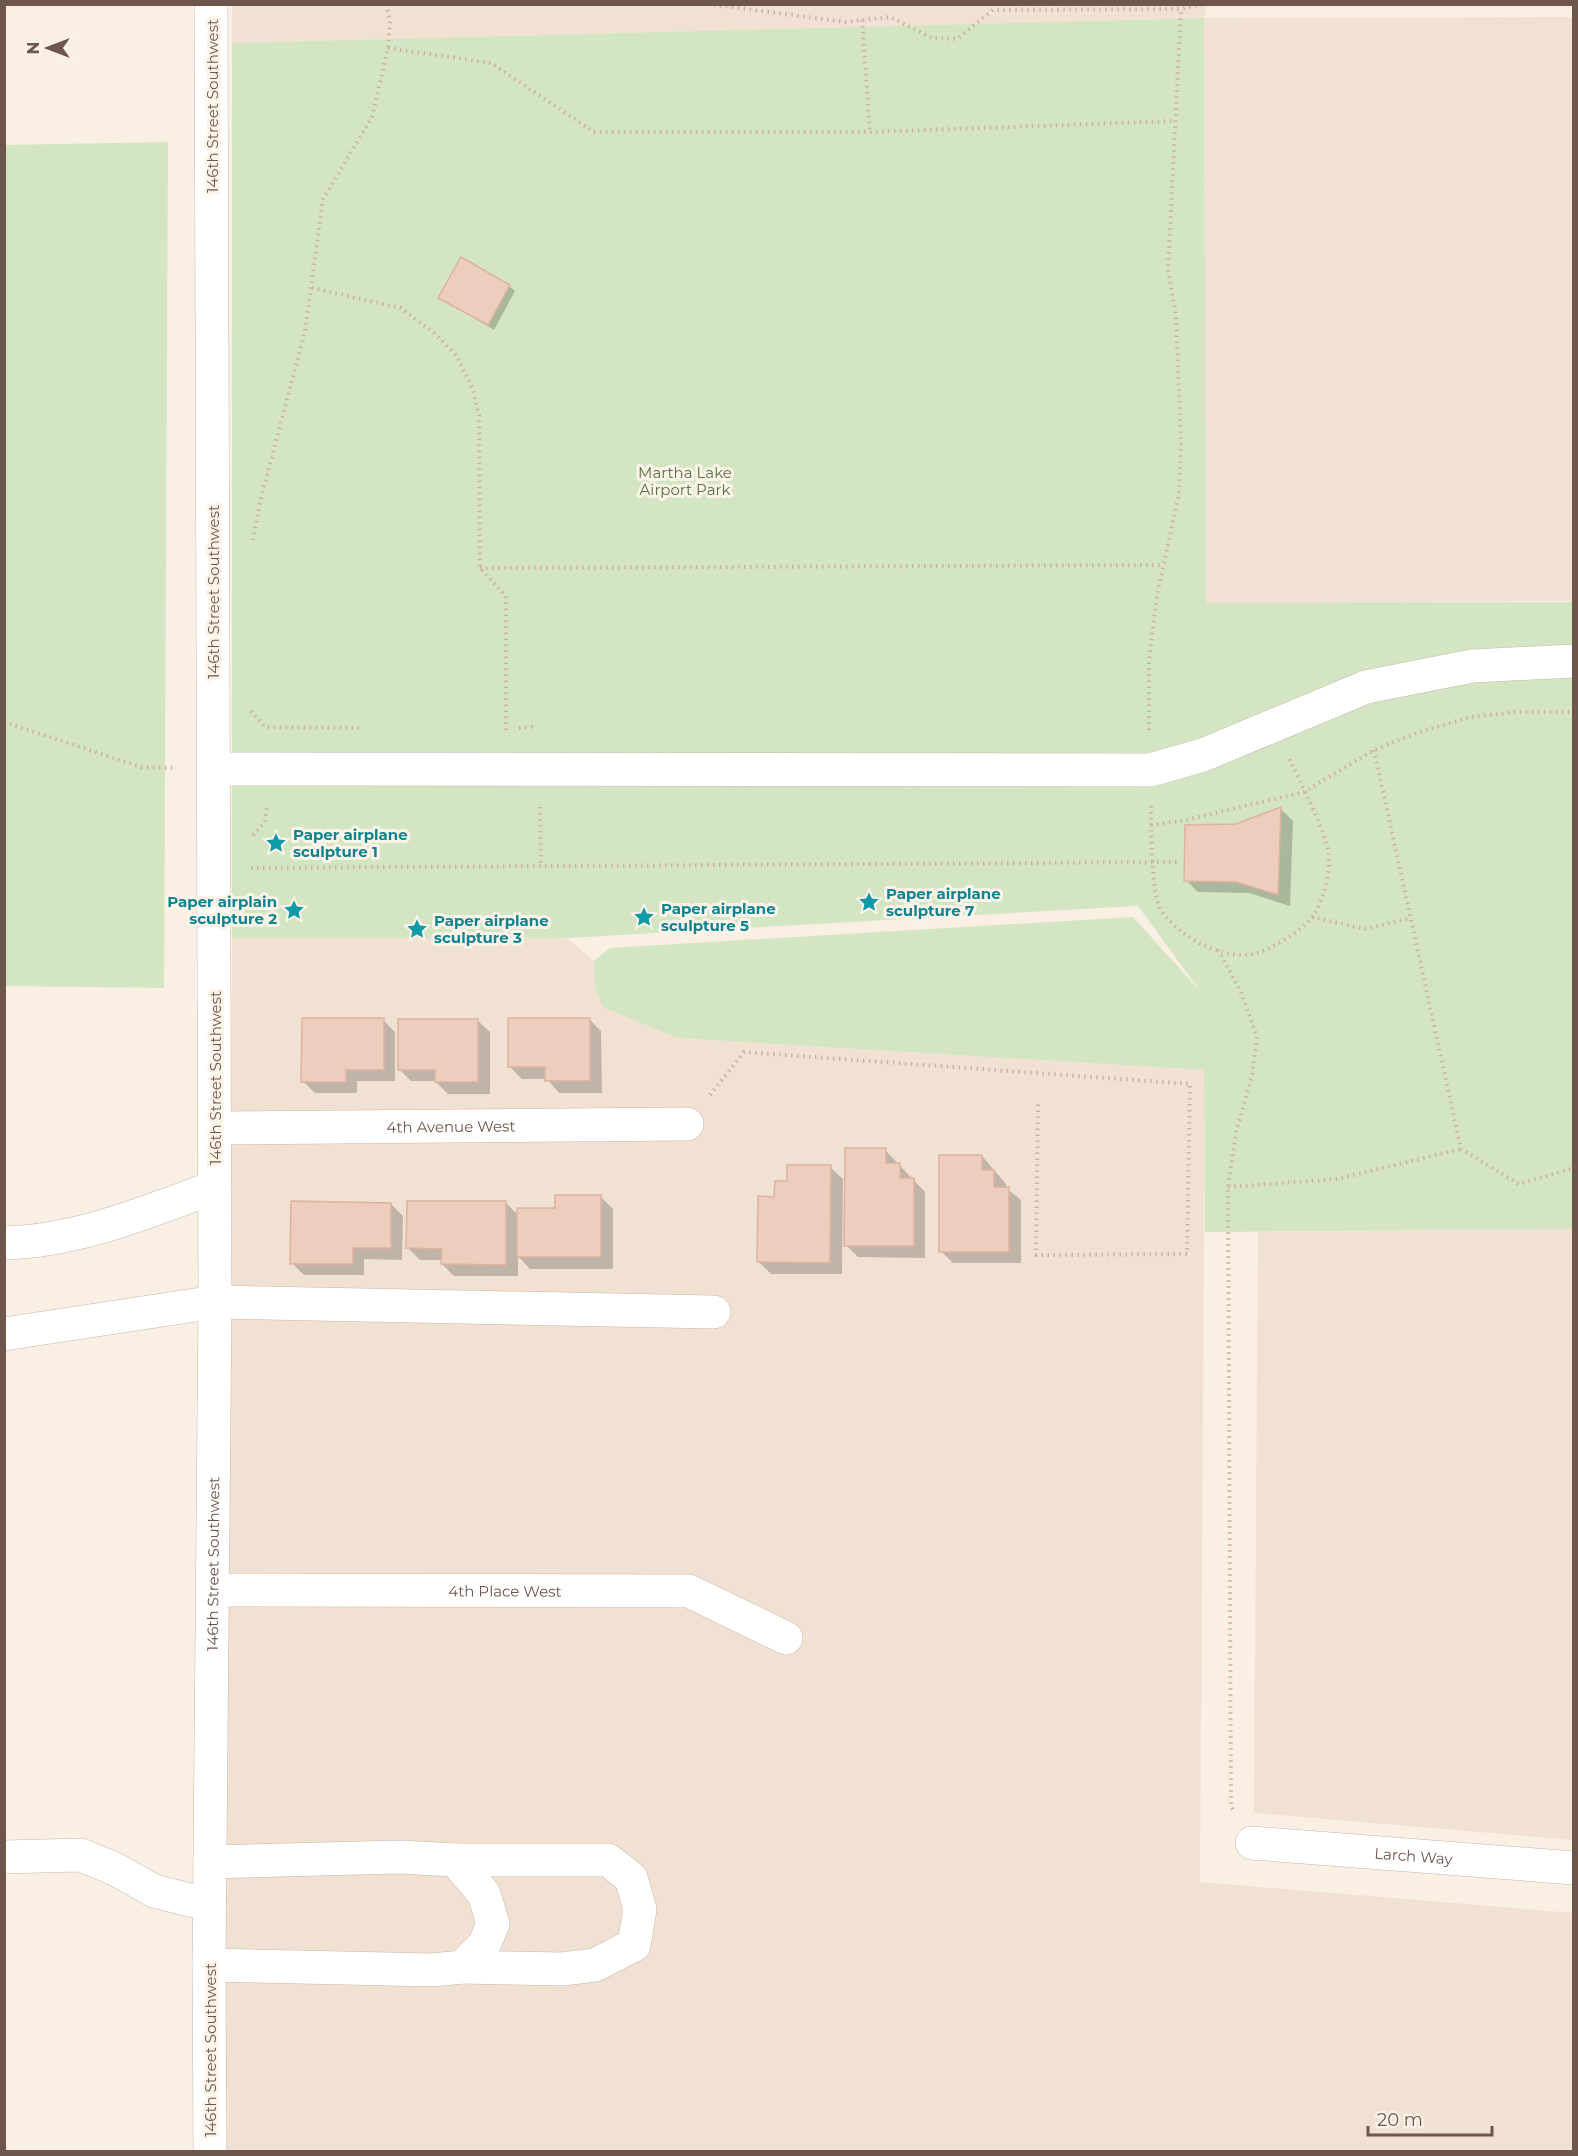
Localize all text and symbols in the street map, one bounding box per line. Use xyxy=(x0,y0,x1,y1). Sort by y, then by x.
north arrow xyxy=(18,18,78,78)
street label: 146th Street Southwest xyxy=(203,19,222,193)
text: N xyxy=(24,42,43,54)
park label: Martha Lake Airport Park xyxy=(638,463,732,499)
street label: 146th Street Southwest xyxy=(204,505,223,679)
place label: Paper airplane sculpture 1 xyxy=(293,825,408,861)
place icon: Paper airplane sculpture 1 xyxy=(264,831,288,855)
place label: Paper airplane sculpture 7 xyxy=(886,884,1001,920)
place icon: Paper airplane sculpture 7 xyxy=(857,890,881,914)
place label: Paper airplain sculpture 2 xyxy=(167,892,277,928)
place icon: Paper airplain sculpture 2 xyxy=(282,898,306,922)
place label: Paper airplane sculpture 5 xyxy=(661,899,776,935)
place icon: Paper airplane sculpture 5 xyxy=(632,905,656,929)
place label: Paper airplane sculpture 3 xyxy=(434,911,549,947)
place icon: Paper airplane sculpture 3 xyxy=(405,917,429,941)
street label: 146th Street Southwest xyxy=(206,991,225,1165)
street label: 4th Avenue West xyxy=(386,1116,516,1136)
street label: 146th Street Southwest xyxy=(202,1477,223,1651)
street label: 4th Place West xyxy=(448,1581,562,1600)
street label: Larch Way xyxy=(1374,1843,1454,1868)
street label: 146th Street Southwest xyxy=(201,1963,220,2137)
scale bar xyxy=(1368,2099,1492,2137)
text: 20 m xyxy=(1377,2109,1423,2131)

